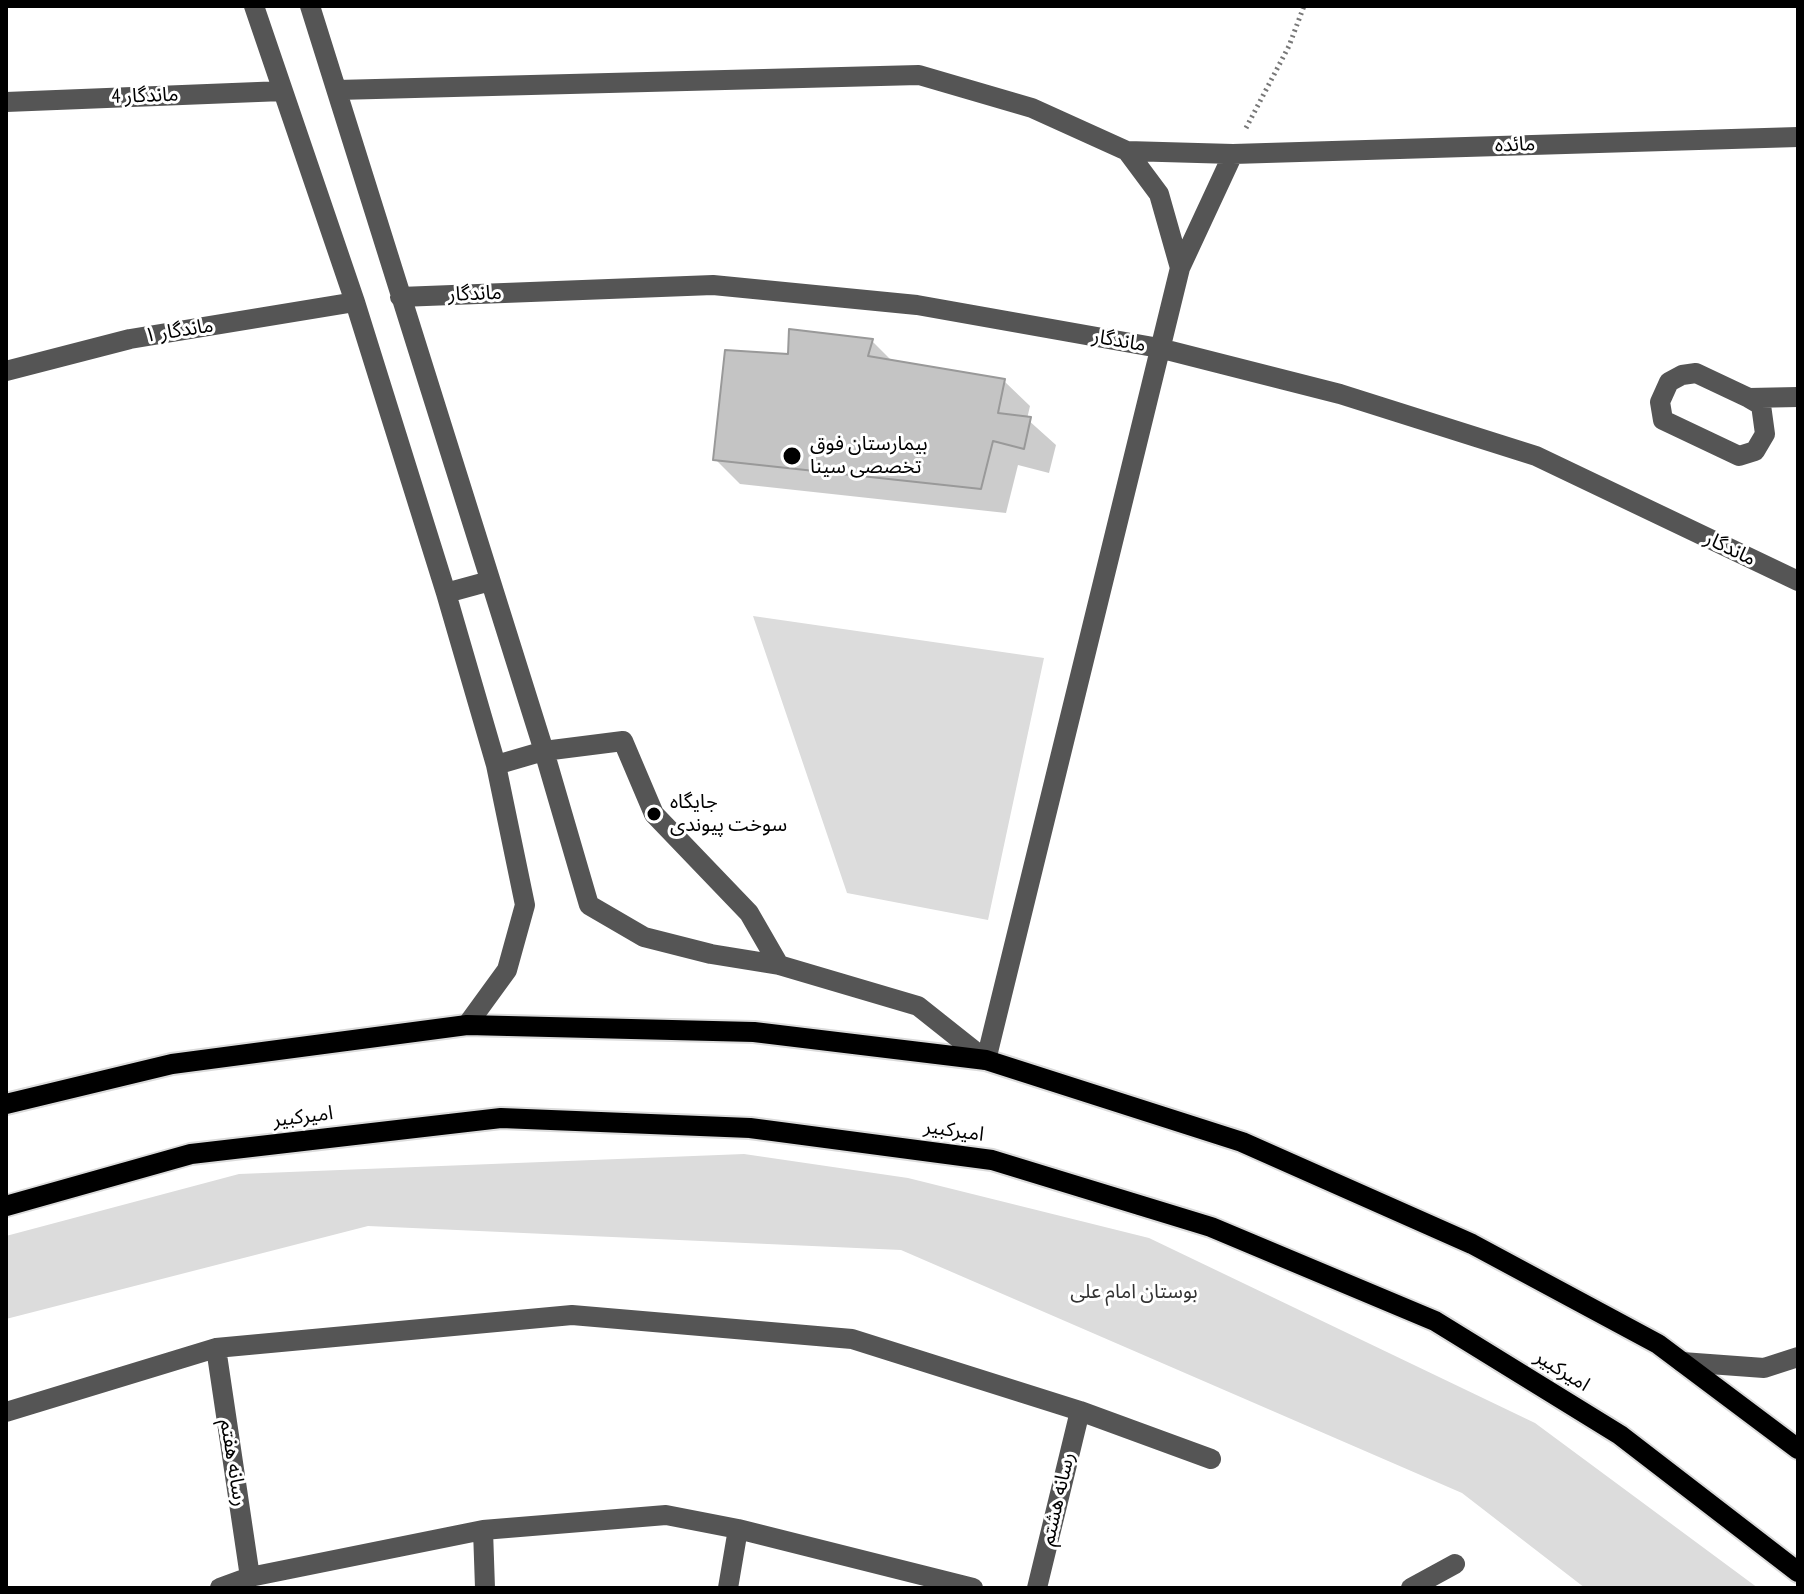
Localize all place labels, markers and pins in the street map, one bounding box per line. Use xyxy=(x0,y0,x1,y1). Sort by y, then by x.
place label: بیمارستان فوق تخصصی سینا xyxy=(810,432,928,479)
marker: بیمارستان فوق تخصصی سینا xyxy=(781,445,803,467)
place label: جایگاه سوخت پیوندی xyxy=(670,790,787,837)
marker: جایگاه سوخت پیوندی xyxy=(645,805,663,823)

